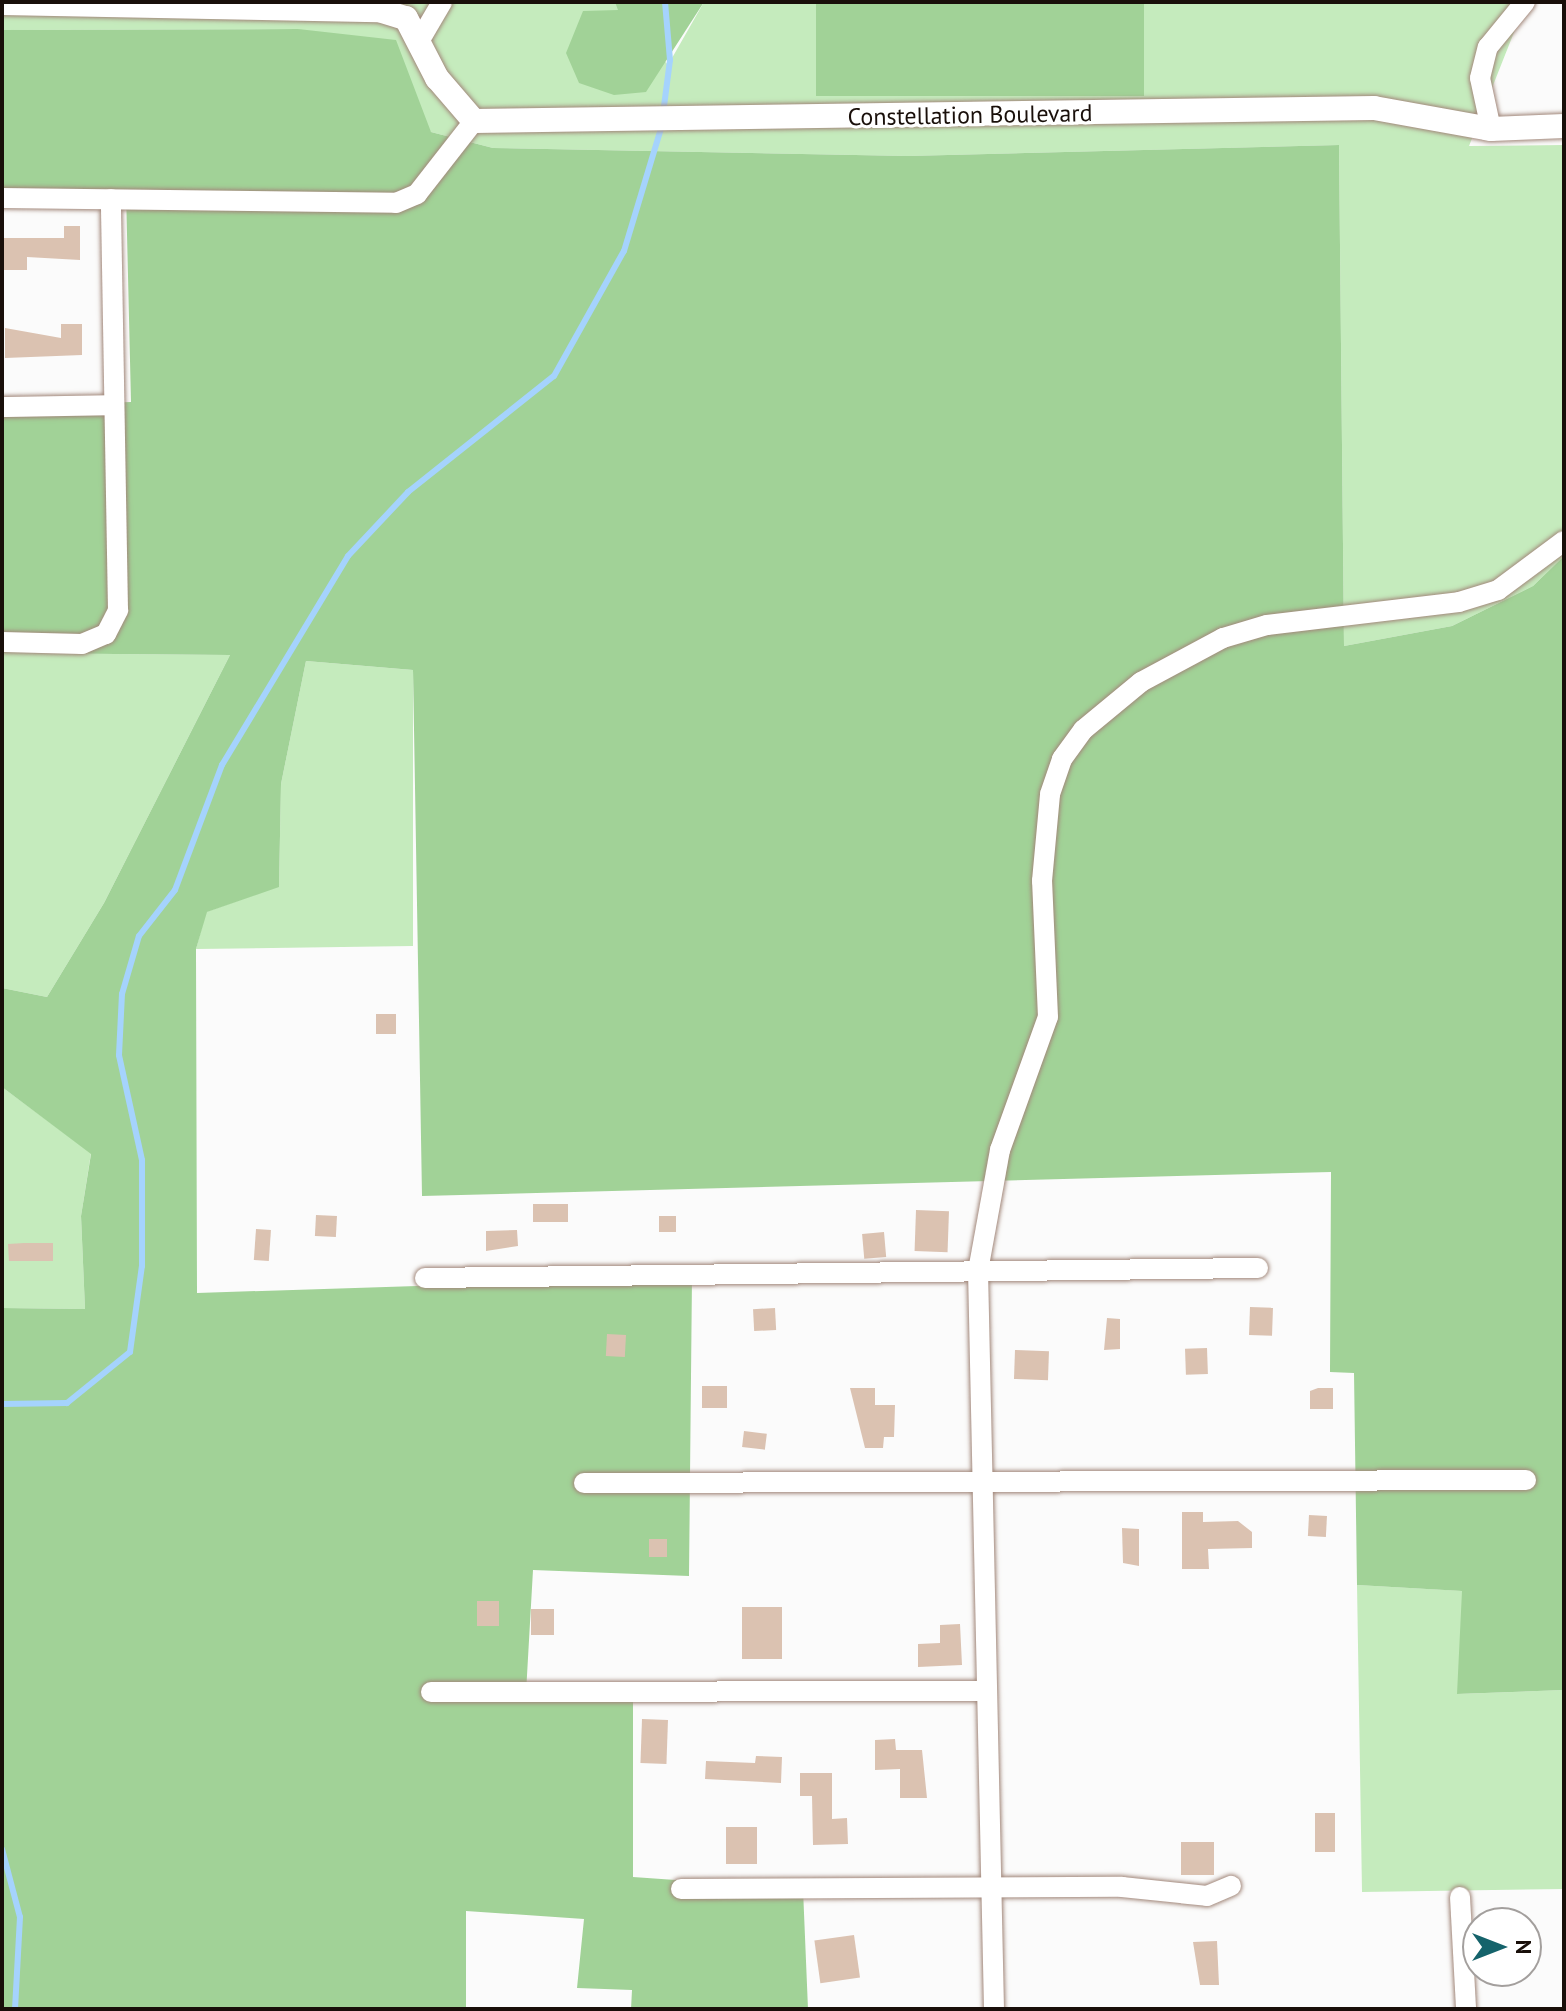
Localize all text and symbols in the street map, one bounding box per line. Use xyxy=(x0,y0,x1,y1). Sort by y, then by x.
street label: Constellation Boulevard xyxy=(847,98,1093,132)
north arrow xyxy=(1462,1907,1542,1987)
text: N xyxy=(1510,1940,1538,1954)

